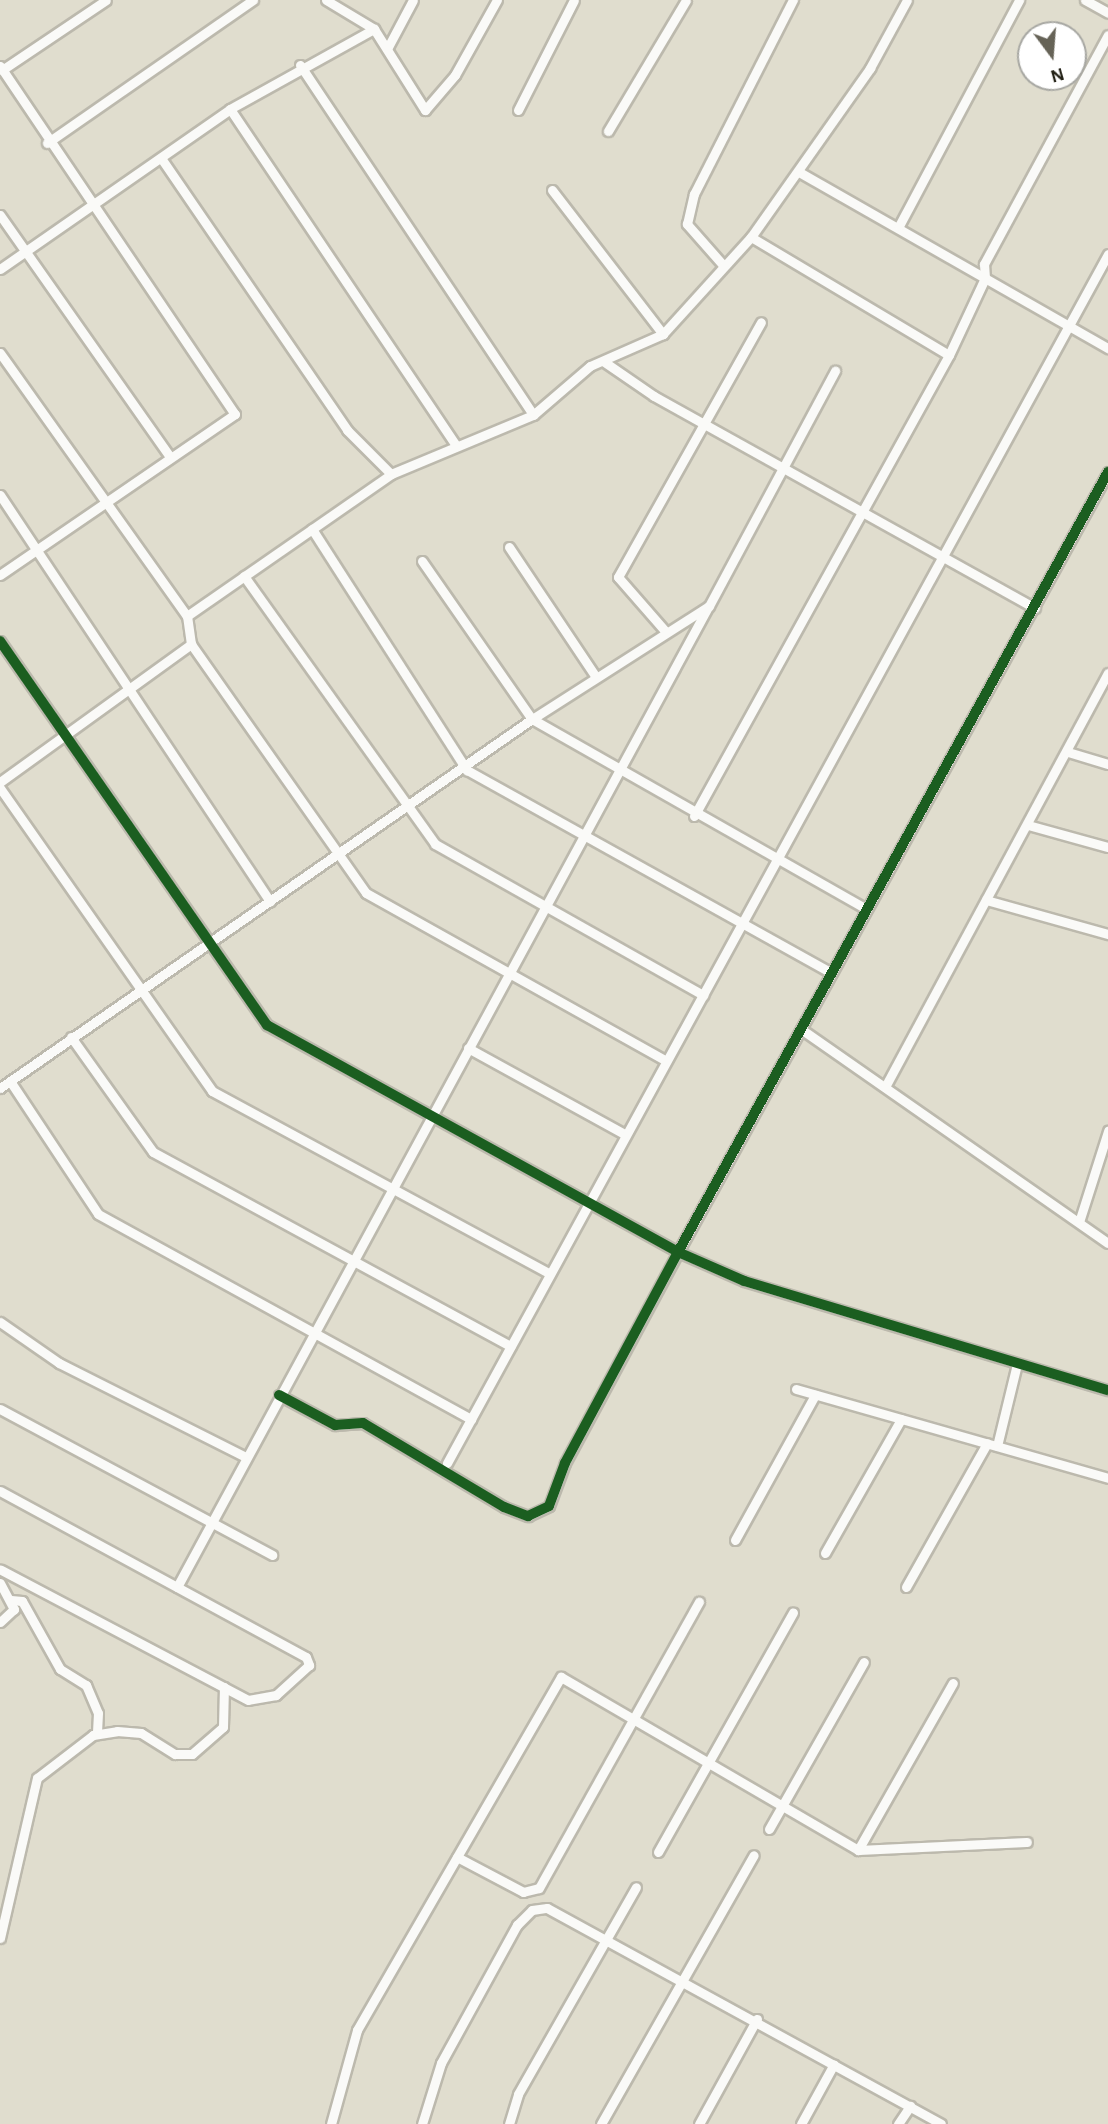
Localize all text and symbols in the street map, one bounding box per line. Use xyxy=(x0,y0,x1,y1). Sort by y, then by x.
north arrow xyxy=(1017,21,1087,91)
text: N xyxy=(1048,64,1066,86)

